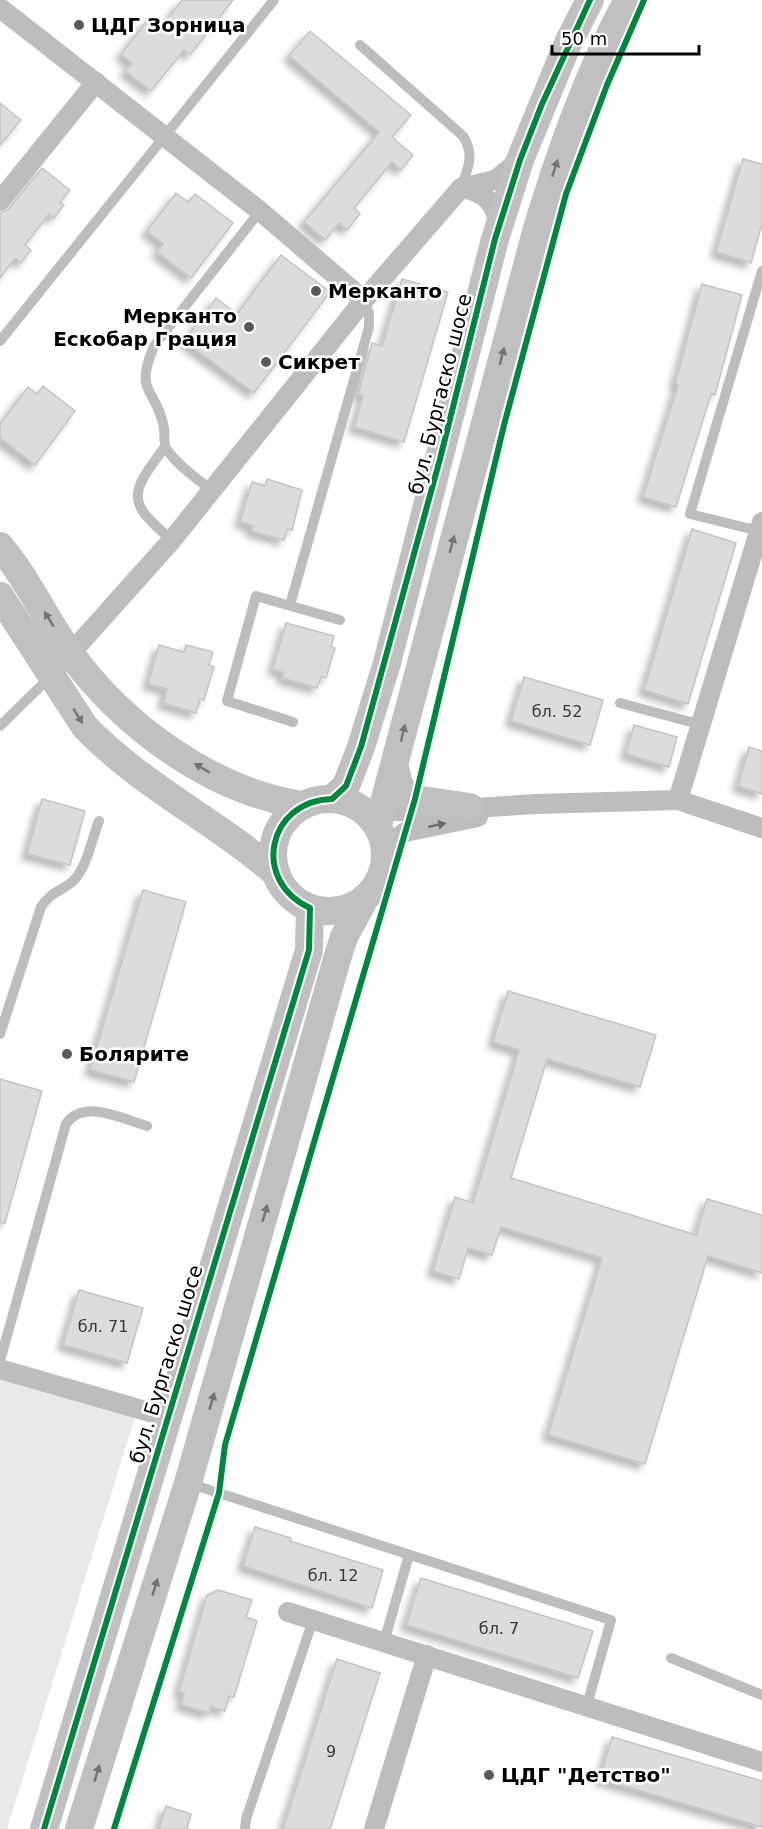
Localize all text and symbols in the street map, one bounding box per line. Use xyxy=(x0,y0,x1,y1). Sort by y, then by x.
place label: ЦДГ Зорница xyxy=(91,13,246,37)
marker: ЦДГ Зорница xyxy=(72,18,86,32)
scale bar xyxy=(552,18,699,56)
text: 50 m xyxy=(561,28,607,49)
one-way arrow xyxy=(551,159,560,177)
place label: Мерканто xyxy=(328,279,442,303)
marker: Мерканто xyxy=(309,284,323,298)
street label: бул. Бургаско шосе xyxy=(403,291,477,497)
place label: Мерканто Ескобар Грация xyxy=(53,304,237,351)
marker: Мерканто Ескобар Грация xyxy=(242,320,256,334)
one-way arrow xyxy=(498,347,508,365)
place label: Сикрет xyxy=(278,350,360,374)
marker: Сикрет xyxy=(259,355,273,369)
one-way arrow xyxy=(447,535,457,554)
one-way arrow xyxy=(43,611,54,628)
house number: бл. 52 xyxy=(532,702,582,721)
one-way arrow xyxy=(72,707,83,724)
one-way arrow xyxy=(399,724,409,742)
one-way arrow xyxy=(194,763,210,774)
one-way arrow xyxy=(428,820,447,829)
place label: Болярите xyxy=(79,1042,189,1066)
marker: Болярите xyxy=(60,1047,74,1061)
one-way arrow xyxy=(261,1204,270,1222)
street label: бул. Бургаско шосе xyxy=(124,1262,208,1466)
house number: бл. 71 xyxy=(78,1317,128,1336)
one-way arrow xyxy=(208,1392,217,1410)
house number: бл. 12 xyxy=(308,1566,358,1585)
one-way arrow xyxy=(151,1578,160,1596)
house number: бл. 7 xyxy=(479,1619,519,1638)
house number: 9 xyxy=(326,1742,336,1761)
place label: ЦДГ "Детство" xyxy=(501,1763,671,1787)
one-way arrow xyxy=(93,1764,102,1782)
marker: ЦДГ "Детство" xyxy=(482,1768,496,1782)

